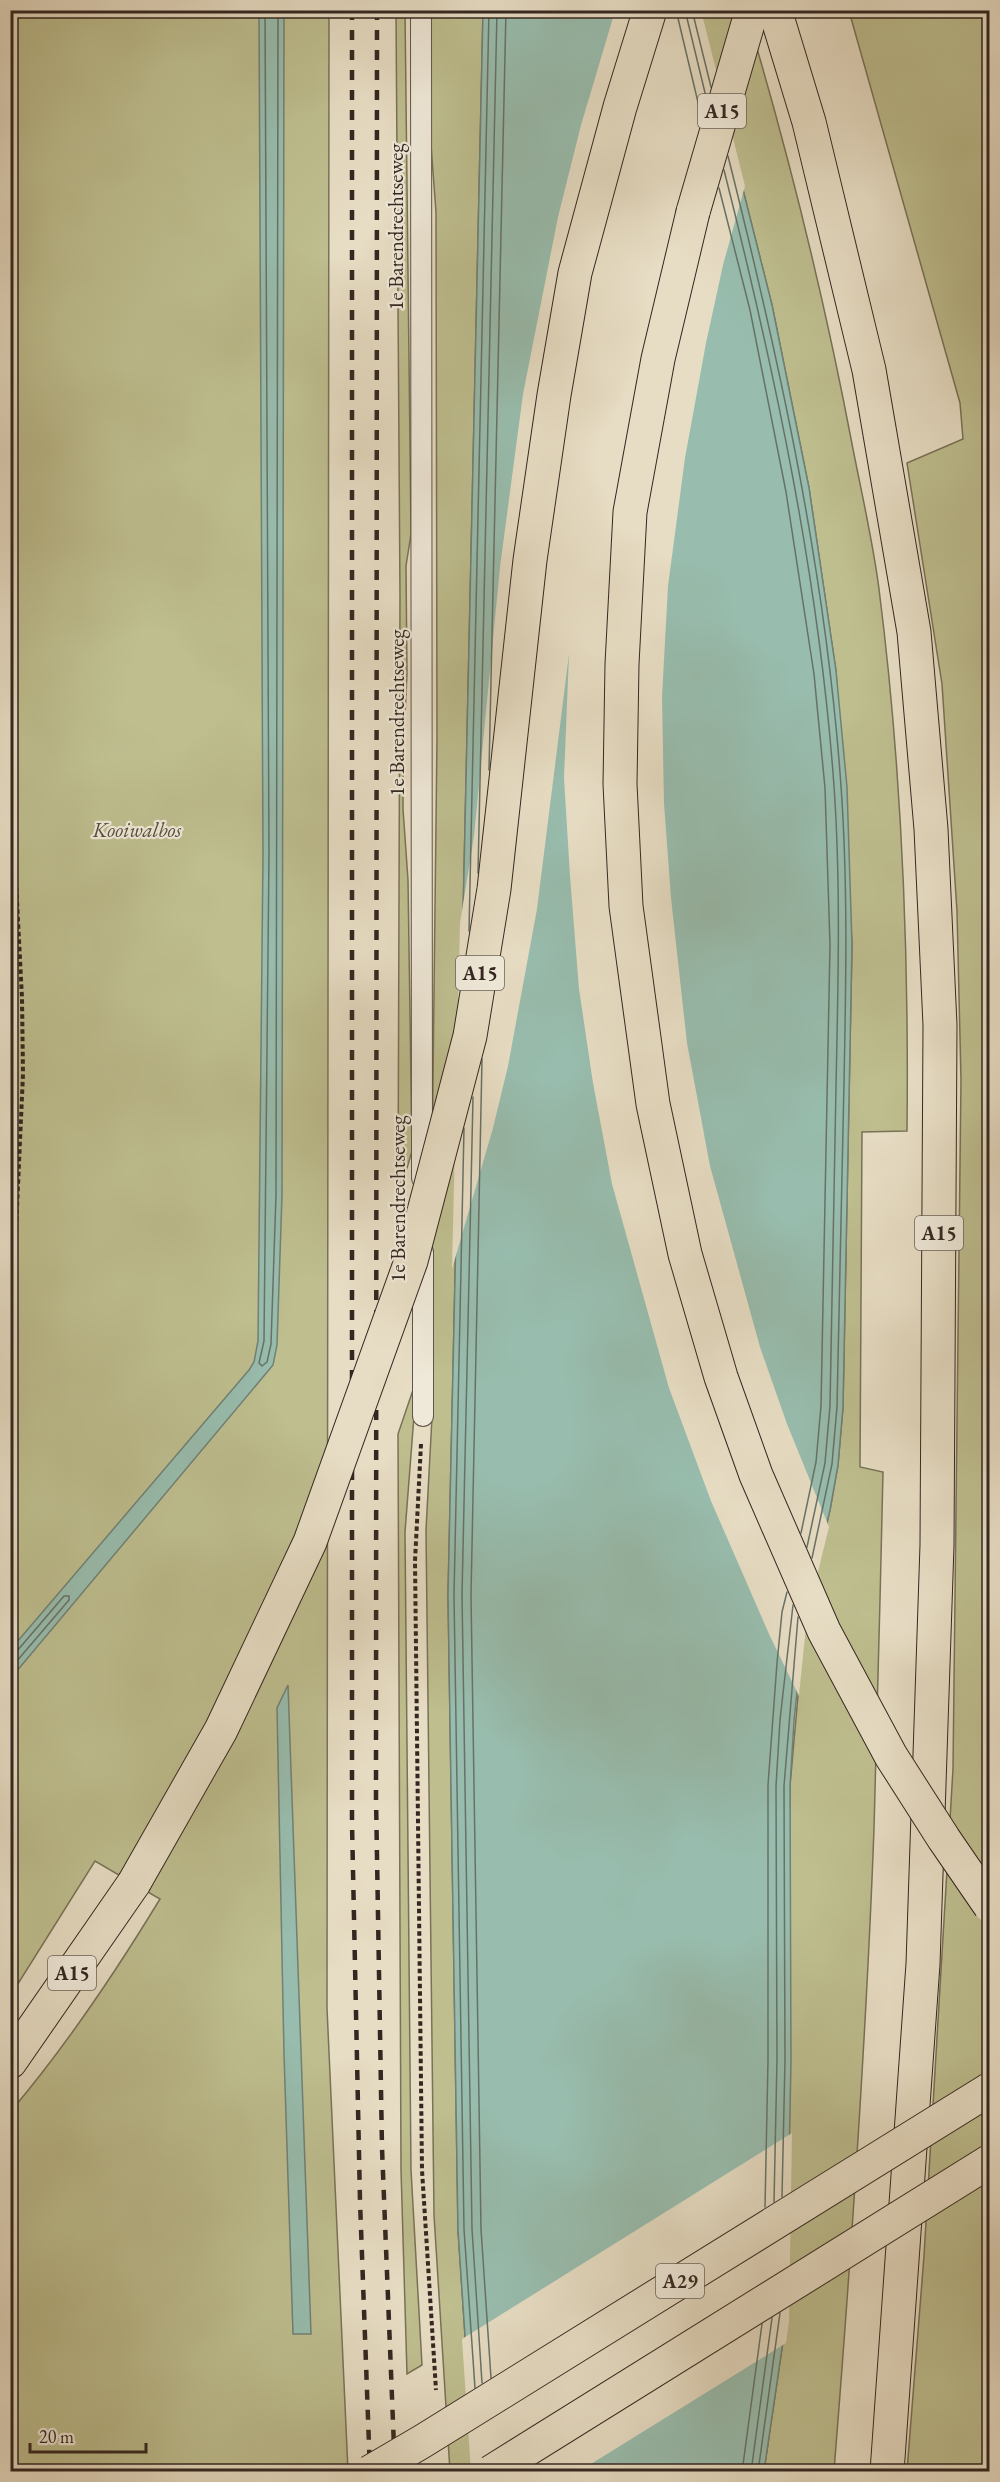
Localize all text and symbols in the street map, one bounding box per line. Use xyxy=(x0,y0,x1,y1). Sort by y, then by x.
road number: A15 xyxy=(698,94,746,128)
street label: 1e Barendrechtseweg xyxy=(382,143,409,311)
street label: 1e Barendrechtseweg xyxy=(383,629,410,797)
park label: Kooiwalbos xyxy=(92,816,182,843)
road number: A15 xyxy=(456,956,504,990)
street label: 1e Barendrechtseweg xyxy=(384,1115,411,1283)
road number: A15 xyxy=(915,1216,963,1250)
road number: A15 xyxy=(48,1956,96,1990)
road number: A29 xyxy=(656,2264,704,2298)
scale bar xyxy=(30,2416,146,2454)
text: 20 m xyxy=(39,2425,74,2448)

